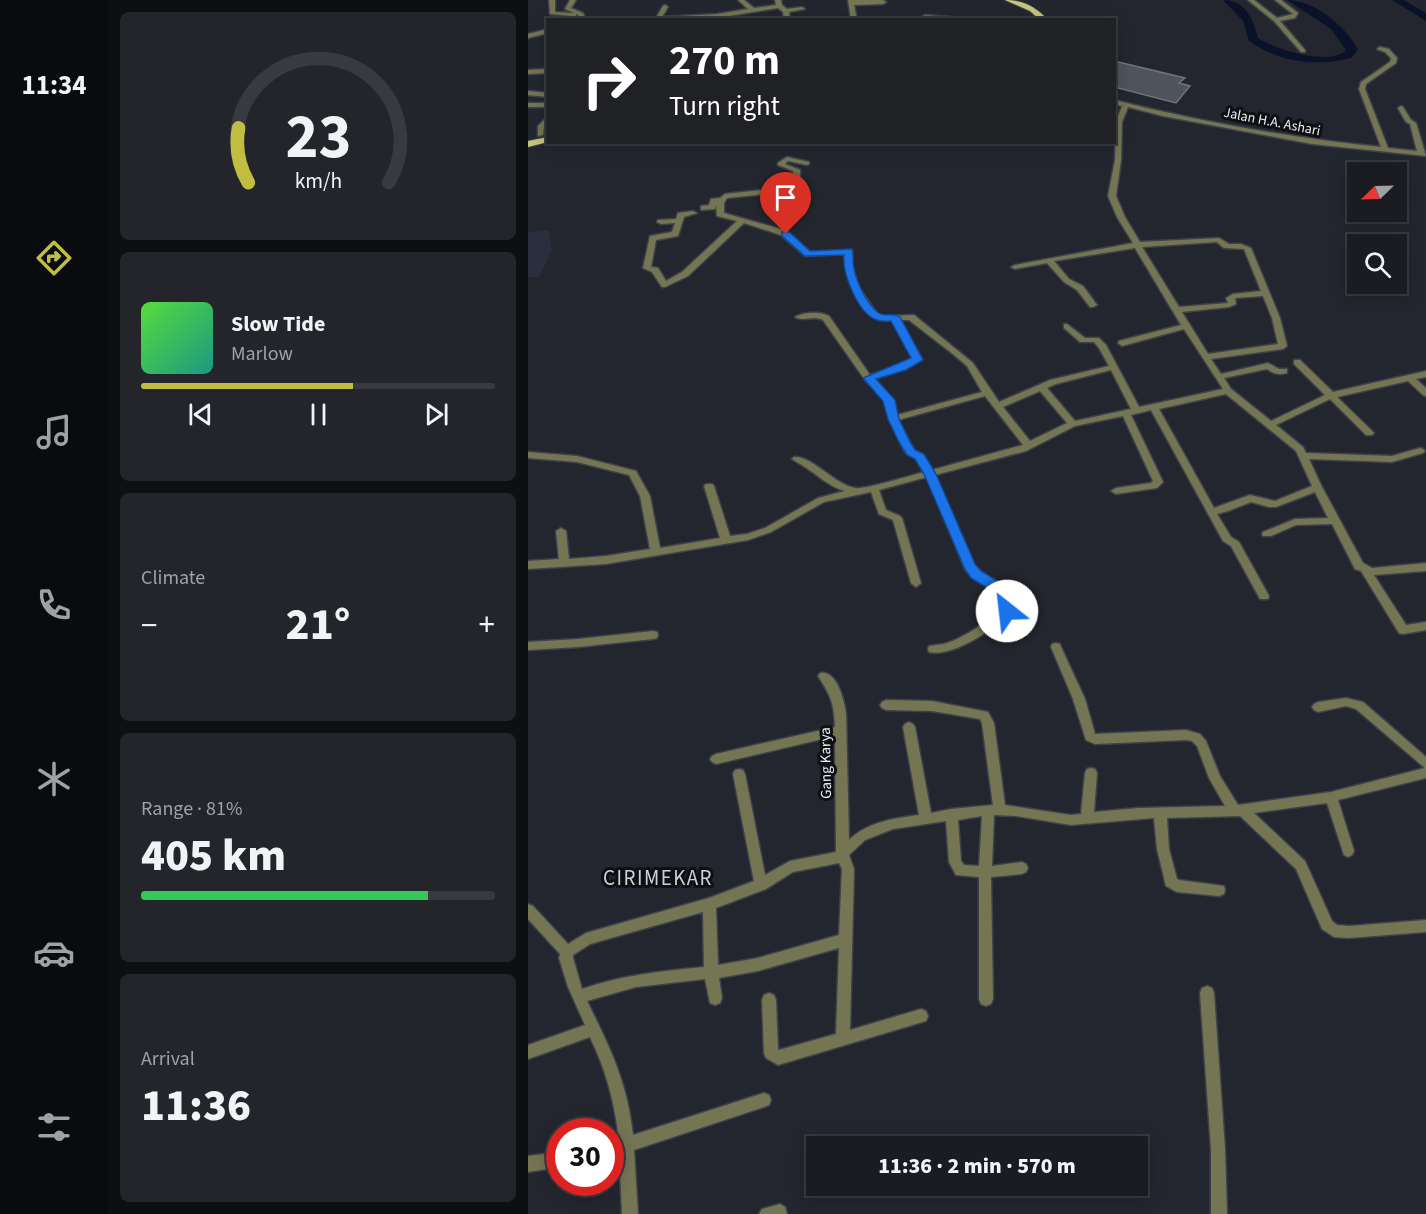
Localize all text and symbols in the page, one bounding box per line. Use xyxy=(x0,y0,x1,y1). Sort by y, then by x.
text: 270 m xyxy=(669,31,780,91)
icon: right xyxy=(570,42,648,120)
text: 11:34 xyxy=(21,66,87,105)
text: Turn right xyxy=(669,87,780,126)
text: 23 xyxy=(285,93,351,182)
street label: Jalan H.A. Ashari xyxy=(1222,103,1322,141)
north arrow xyxy=(1347,162,1407,222)
map controls xyxy=(1347,162,1407,294)
text: km/h xyxy=(294,167,342,198)
pin xyxy=(760,172,811,234)
icon: arrive xyxy=(769,181,802,214)
button: search xyxy=(1347,234,1407,294)
icon: directions xyxy=(33,237,75,279)
text: Slow Tide xyxy=(231,308,325,340)
text: Marlow xyxy=(231,340,293,368)
icon: previous xyxy=(184,398,217,431)
icon: pause xyxy=(302,398,335,431)
icon: next xyxy=(420,398,453,431)
icon: music xyxy=(33,411,75,453)
text: Climate xyxy=(141,564,205,592)
position arrow xyxy=(975,579,1039,643)
icon: phone xyxy=(33,584,75,626)
text: 21° xyxy=(286,593,350,657)
text: − xyxy=(141,602,157,649)
text: + xyxy=(479,602,495,649)
street label: Gang Karya xyxy=(815,727,837,799)
icon: climate xyxy=(33,758,75,800)
text: Range · 81% xyxy=(141,795,242,823)
text: 405 km xyxy=(141,824,286,888)
district label: CIRIMEKAR xyxy=(603,863,713,893)
icon: car xyxy=(33,932,75,974)
text: Arrival xyxy=(141,1045,195,1073)
text: 11:36 xyxy=(141,1074,251,1138)
icon: filters xyxy=(33,1106,75,1148)
speed limit sign: 30 xyxy=(546,1118,624,1196)
text: 11:36 · 2 min · 570 m xyxy=(878,1150,1076,1182)

